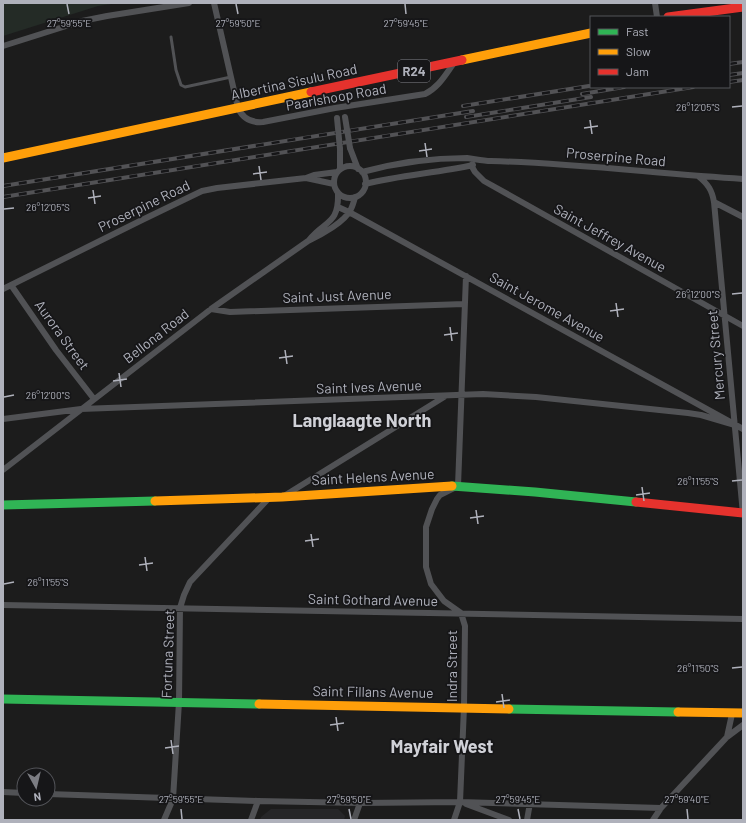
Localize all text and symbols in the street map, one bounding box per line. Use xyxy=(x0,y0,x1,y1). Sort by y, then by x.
legend xyxy=(590,16,730,88)
text: 27°59'55"E xyxy=(47,17,91,29)
text: 27°59'50"E xyxy=(215,17,261,29)
text: 27°59'45"E xyxy=(384,17,428,29)
text: Fast xyxy=(626,24,649,38)
text: Slow xyxy=(626,44,651,58)
street label: Albertina Sisulu Road xyxy=(229,60,359,103)
road number: R24 xyxy=(398,60,430,82)
text: Jam xyxy=(626,64,649,78)
street label: Paarlshoop Road xyxy=(284,79,388,114)
text: 26°12'05"S xyxy=(676,101,720,113)
street label: Proserpine Road xyxy=(565,144,667,169)
street label: Proserpine Road xyxy=(95,176,193,235)
street label: Saint Jeffrey Avenue xyxy=(551,200,669,275)
text: 26°12'05"S xyxy=(26,201,70,213)
street label: Saint Jerome Avenue xyxy=(487,268,608,345)
street label: Saint Just Avenue xyxy=(282,285,392,306)
text: 26°12'00"S xyxy=(676,288,720,300)
street label: Aurora Street xyxy=(31,297,93,373)
street label: Bellona Road xyxy=(119,305,192,367)
street label: Mercury Street xyxy=(703,309,728,401)
street label: Saint Ives Avenue xyxy=(316,376,422,397)
text: 26°12'00"S xyxy=(26,389,70,401)
district label: Langlaagte North xyxy=(293,409,431,431)
street label: Saint Helens Avenue xyxy=(311,465,435,488)
text: 26°11'55"S xyxy=(677,475,719,487)
text: 26°11'55"S xyxy=(27,576,69,588)
street label: Saint Gothard Avenue xyxy=(308,590,438,609)
street label: Fortuna Street xyxy=(157,609,178,699)
street label: Indra Street xyxy=(443,630,460,702)
text: 26°11'50"S xyxy=(677,662,719,674)
street label: Saint Fillans Avenue xyxy=(312,682,434,701)
district label: Mayfair West xyxy=(391,735,494,757)
north arrow xyxy=(16,767,56,807)
text: N xyxy=(33,790,42,804)
text: 27°59'55"E xyxy=(159,793,203,805)
text: 27°59'50"E xyxy=(326,793,372,805)
text: 27°59'45"E xyxy=(496,793,540,805)
text: 27°59'40"E xyxy=(664,793,710,805)

